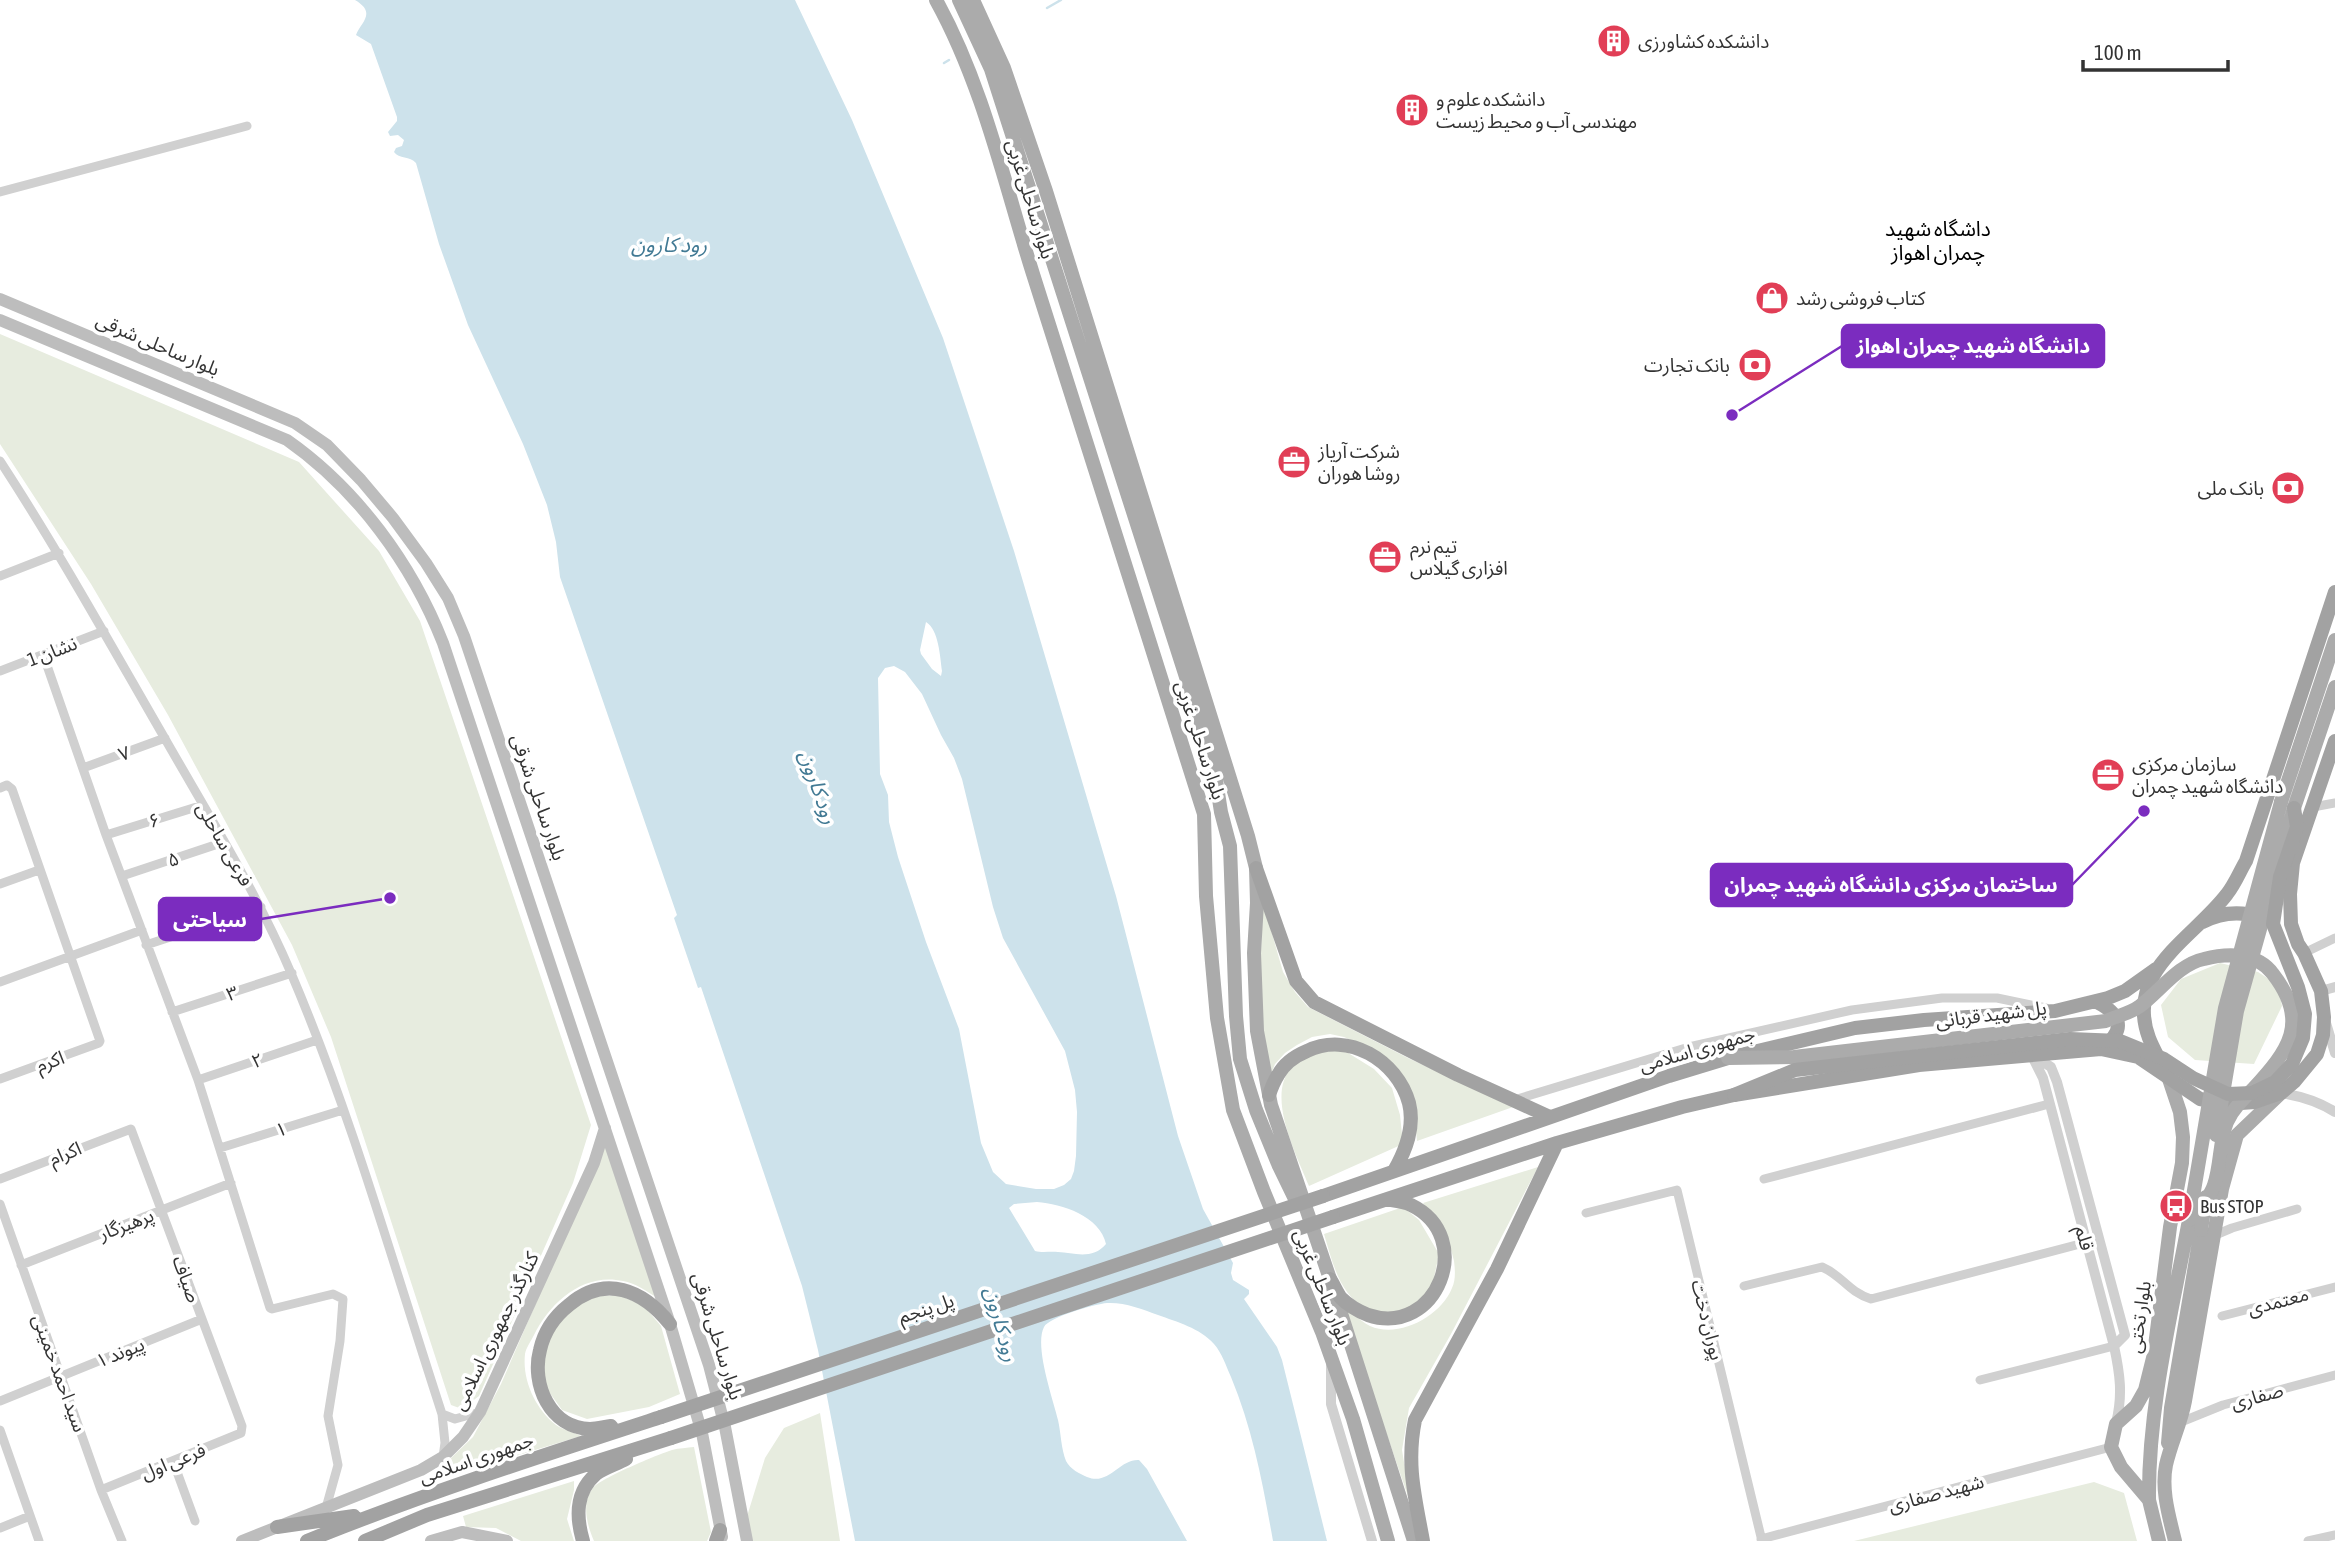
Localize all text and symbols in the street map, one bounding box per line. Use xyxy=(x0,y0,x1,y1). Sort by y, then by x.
building icon: دانشکده کشاورزی xyxy=(1595,22,1633,60)
scale bar xyxy=(2083,28,2228,72)
place label: دانشکده کشاورزی xyxy=(1638,30,1769,53)
text: 100 m xyxy=(2094,40,2142,64)
place label: دانشکده علوم و مهندسی آب و محیط زیست xyxy=(1436,88,1637,133)
building icon: دانشکده علوم و مهندسی آب و محیط زیست xyxy=(1393,91,1431,129)
street label: بلوار ساحلی غربی xyxy=(1001,137,1060,262)
district label: داشگاه شهید چمران اهواز xyxy=(1885,216,1991,266)
water label: رود کارون xyxy=(631,232,707,257)
shop icon: کتاب فروشی رشد xyxy=(1753,279,1791,317)
place label: کتاب فروشی رشد xyxy=(1796,287,1926,310)
street label: بلوار ساحلی شرقی xyxy=(93,308,223,381)
callout: دانشگاه شهید چمران اهواز xyxy=(1842,325,2104,367)
text: دانشگاه شهید چمران اهواز xyxy=(1855,333,2090,360)
bank icon: بانک تجارت xyxy=(1736,346,1774,384)
place label: بانک تجارت xyxy=(1644,354,1730,377)
place label: شرکت آریاز روشا هوران xyxy=(1317,440,1400,485)
office icon: شرکت آریاز روشا هوران xyxy=(1275,443,1313,481)
bank icon: بانک ملی xyxy=(2269,469,2307,507)
place label: بانک ملی xyxy=(2197,477,2264,500)
place label: تیم نرم افزاری گیلاس xyxy=(1410,535,1508,580)
office icon: تیم نرم افزاری گیلاس xyxy=(1366,538,1404,576)
street label: نشان 1 xyxy=(24,632,80,670)
street label: بلوار ساحلی غربی xyxy=(1171,678,1231,802)
street label: بلوار ساحلی شرقی xyxy=(506,731,571,863)
street label: ۷ xyxy=(115,741,133,765)
water label: رود کارون xyxy=(794,747,843,828)
place label: سازمان مرکزی دانشگاه شهید چمران xyxy=(2132,753,2283,799)
office icon: سازمان مرکزی دانشگاه شهید چمران xyxy=(2089,756,2127,794)
street label: فرعی ساحلی xyxy=(191,798,258,890)
street label: ۶ xyxy=(145,808,163,832)
street label: ۵ xyxy=(164,847,182,871)
callout: ساختمان مرکزی دانشگاه شهید چمران xyxy=(1711,864,2072,906)
text: ساختمان مرکزی دانشگاه شهید چمران xyxy=(1724,872,2058,899)
callout: سیاحتی xyxy=(159,898,261,940)
text: سیاحتی xyxy=(173,907,247,932)
street label: ۳ xyxy=(223,981,241,1005)
street label: پل شهید قربانی xyxy=(1934,996,2048,1034)
street label: جمهوری اسلامی xyxy=(1637,1022,1758,1077)
street label: اکرم xyxy=(33,1046,68,1080)
street label: ۲ xyxy=(248,1048,266,1072)
street label: ۱ xyxy=(273,1117,289,1141)
street label: اکرام xyxy=(46,1137,86,1173)
bus stop icon: Bus STOP xyxy=(2157,1187,2195,1225)
place label: Bus STOP xyxy=(2200,1195,2264,1217)
street label: پرهیزگار xyxy=(94,1203,158,1247)
street label: قلم xyxy=(2067,1223,2099,1254)
street label: بلوار ساحلی غربی xyxy=(1289,1226,1356,1349)
street label: کنارگذر جمهوری اسلامی xyxy=(447,1247,544,1414)
street label: صیاف xyxy=(168,1252,206,1306)
street label: بلوار ساحلی شرقی xyxy=(687,1270,748,1403)
street label: پوران دخت xyxy=(1685,1277,1729,1363)
street label: بلوار تختی xyxy=(2123,1279,2156,1355)
street label: معتمدی xyxy=(2245,1282,2311,1320)
water label: رود کارون xyxy=(980,1284,1024,1364)
street label: پل پنجم xyxy=(895,1289,958,1331)
street label: سید احمد خمینی xyxy=(28,1311,92,1435)
street label: پیوند ۱ xyxy=(92,1332,148,1374)
street label: صفاری xyxy=(2228,1378,2286,1415)
street label: جمهوری اسلامی xyxy=(416,1428,536,1489)
street label: فرعی اول xyxy=(137,1438,209,1485)
street label: شهید صفاری xyxy=(1886,1470,1986,1517)

